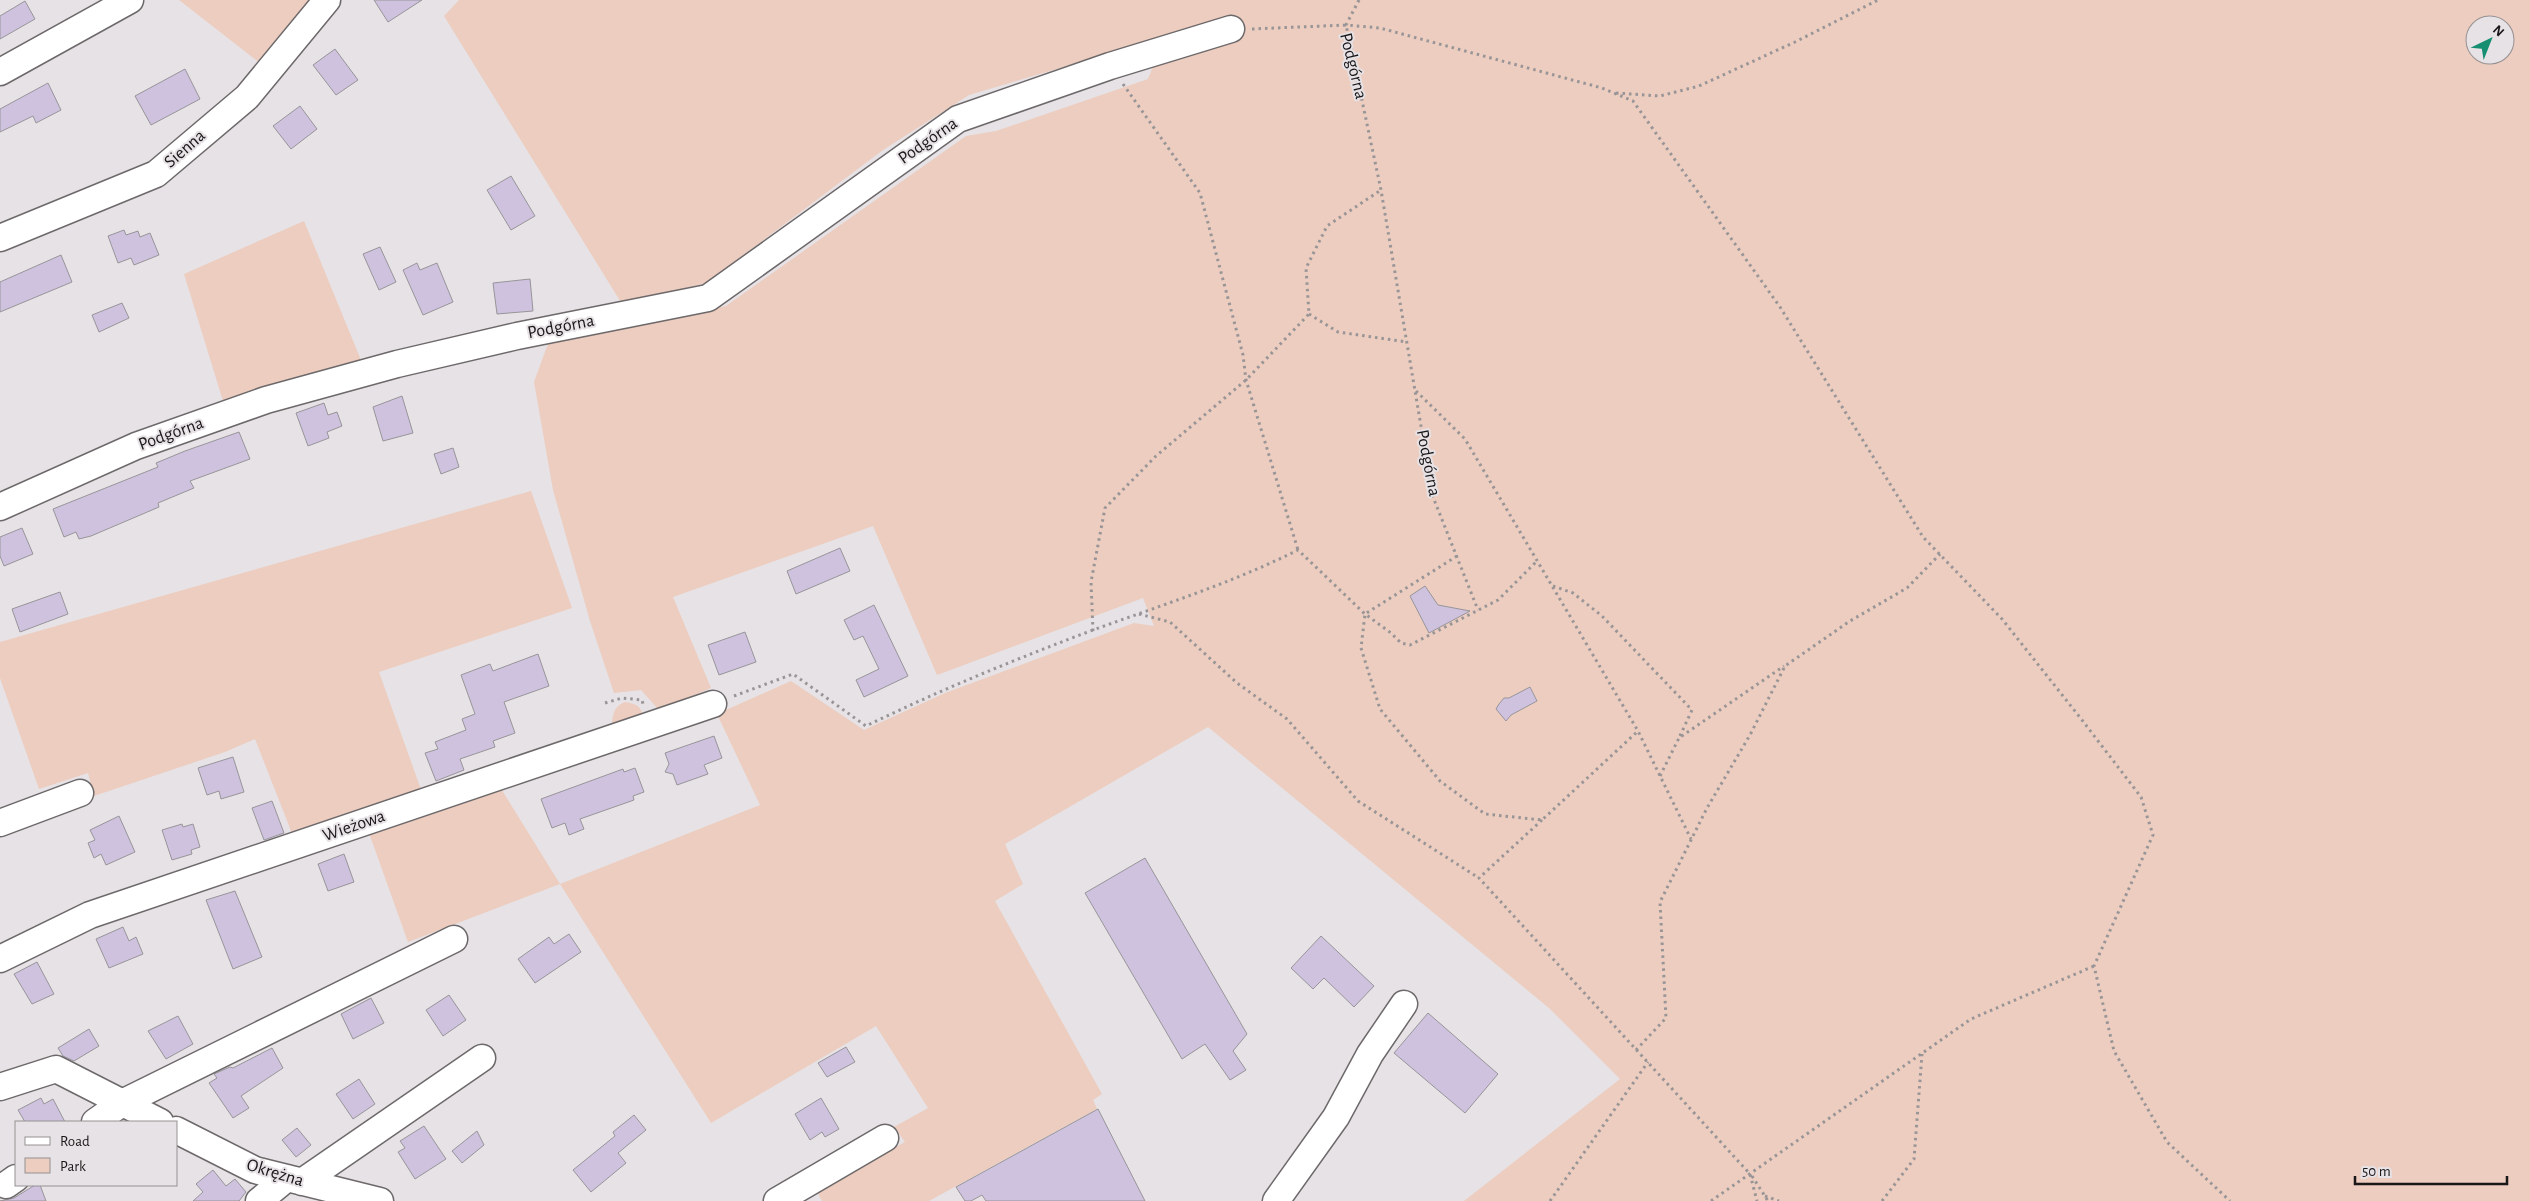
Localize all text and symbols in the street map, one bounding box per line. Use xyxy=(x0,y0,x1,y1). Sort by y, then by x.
north arrow xyxy=(2465,15,2515,65)
text: N xyxy=(2490,23,2507,40)
street label: Podgórna xyxy=(1336,31,1370,101)
street label: Podgórna xyxy=(895,114,961,168)
street label: Sienna xyxy=(161,127,209,171)
street label: Podgórna xyxy=(526,312,596,342)
street label: Podgórna xyxy=(136,414,206,454)
street label: Podgórna xyxy=(1413,428,1443,498)
street label: Wieżowa xyxy=(321,807,387,845)
legend xyxy=(15,1121,178,1186)
text: Road xyxy=(60,1134,90,1149)
scale bar xyxy=(2355,1154,2508,1186)
street label: Okrężna xyxy=(244,1156,306,1190)
text: Park xyxy=(60,1159,86,1174)
text: 50 m xyxy=(2362,1164,2391,1179)

